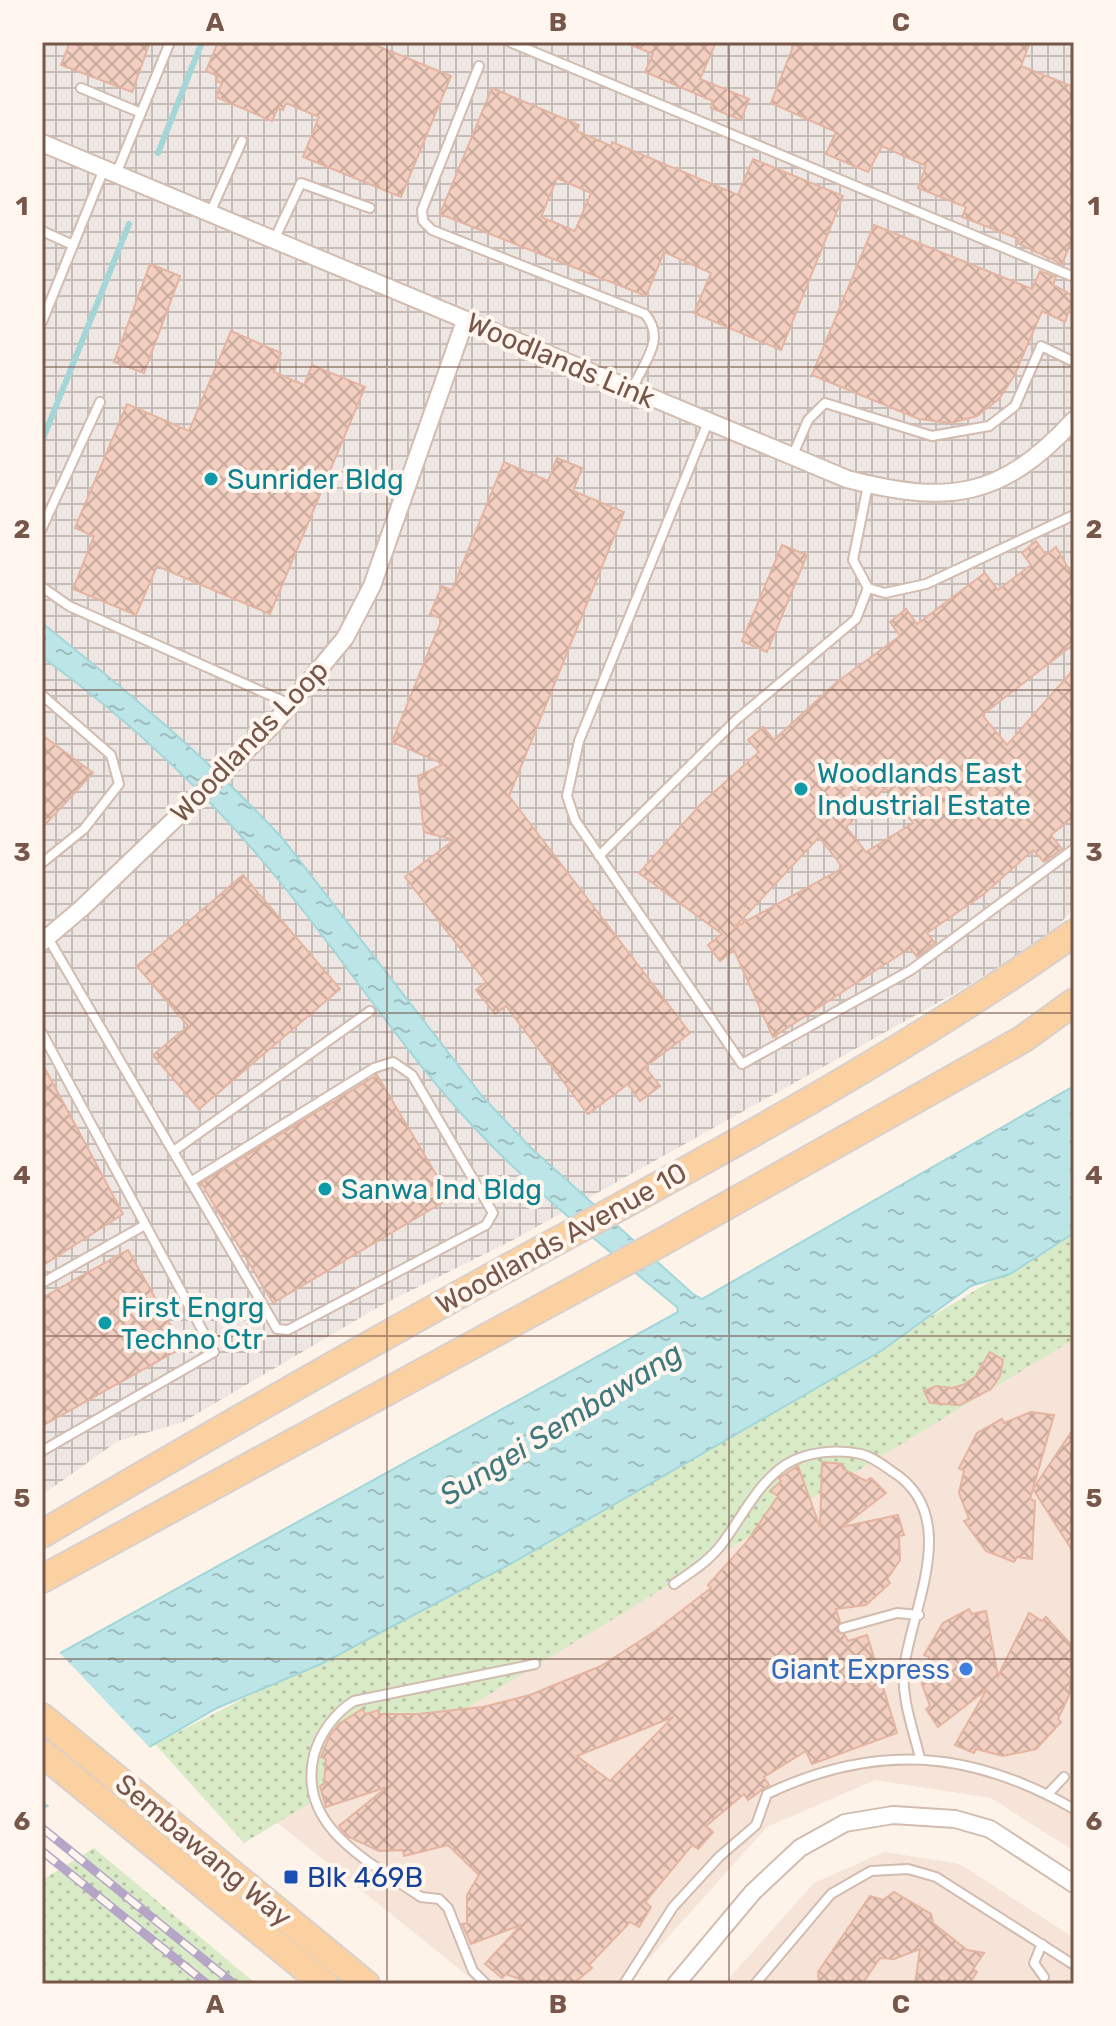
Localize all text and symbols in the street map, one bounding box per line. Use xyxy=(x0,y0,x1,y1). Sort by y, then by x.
text: A xyxy=(206,7,225,38)
text: B xyxy=(549,7,567,38)
text: C xyxy=(892,7,910,38)
text: 1 xyxy=(16,191,28,222)
text: 1 xyxy=(1088,191,1100,222)
street label: Woodlands Link xyxy=(462,306,661,415)
place label: Sunrider Bldg xyxy=(227,463,404,496)
marker: Sunrider Bldg xyxy=(202,470,220,488)
text: 2 xyxy=(14,514,30,545)
text: 2 xyxy=(1086,514,1102,545)
street label: Woodlands Loop xyxy=(164,654,335,829)
place label: Woodlands East Industrial Estate xyxy=(817,757,1031,822)
marker: Woodlands East Industrial Estate xyxy=(792,780,810,798)
text: 3 xyxy=(13,837,31,868)
text: 3 xyxy=(1085,837,1103,868)
street label: Woodlands Avenue 10 xyxy=(430,1156,692,1321)
text: 4 xyxy=(13,1160,31,1191)
text: 4 xyxy=(1085,1160,1103,1191)
place label: Sanwa Ind Bldg xyxy=(341,1173,542,1206)
marker: Sanwa Ind Bldg xyxy=(316,1180,334,1198)
place label: First Engrg Techno Ctr xyxy=(121,1291,265,1356)
marker: First Engrg Techno Ctr xyxy=(96,1314,114,1332)
water label: Sungei Sembawang xyxy=(433,1335,689,1513)
text: 5 xyxy=(14,1483,30,1514)
text: 5 xyxy=(1086,1483,1102,1514)
place label: Giant Express xyxy=(771,1653,950,1686)
marker: Giant Express xyxy=(957,1660,975,1678)
street label: Sembawang Way xyxy=(109,1767,299,1934)
text: 6 xyxy=(14,1806,31,1837)
text: 6 xyxy=(1086,1806,1103,1837)
place label: Blk 469B xyxy=(307,1861,423,1894)
marker: Blk 469B xyxy=(282,1868,300,1886)
text: A xyxy=(206,1989,225,2020)
text: B xyxy=(549,1989,567,2020)
text: C xyxy=(892,1989,910,2020)

